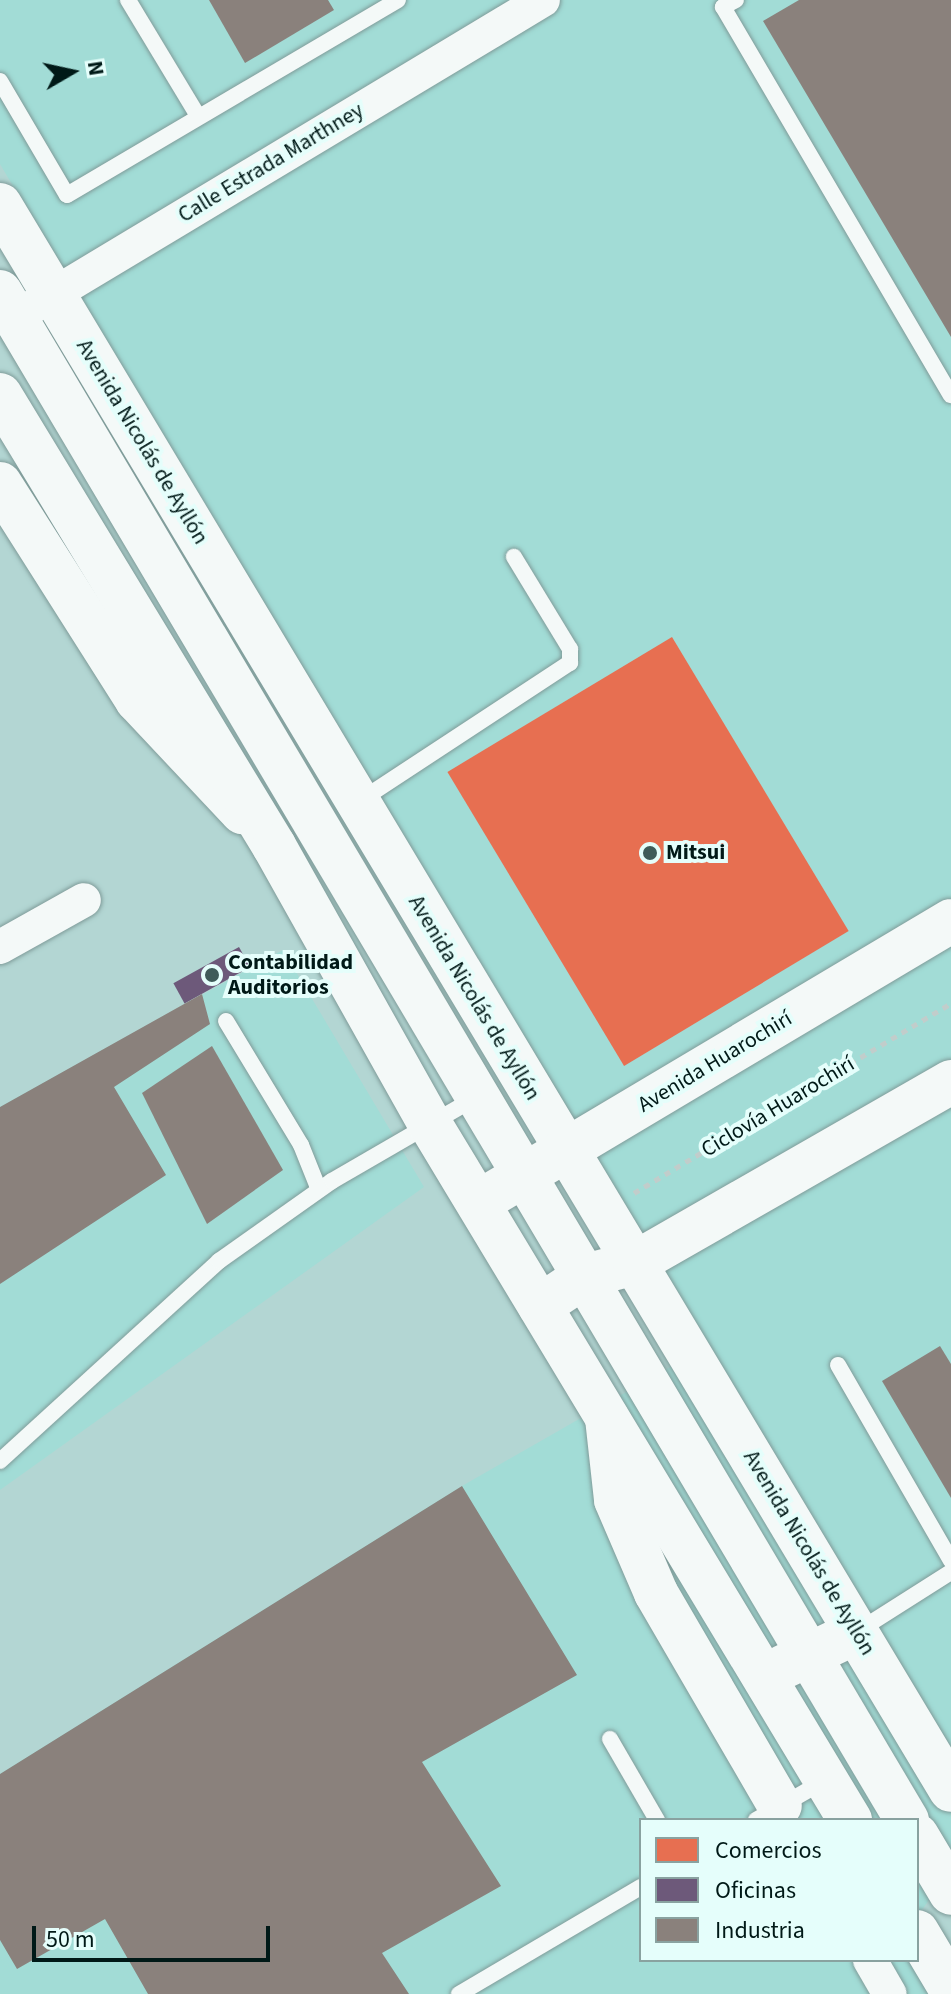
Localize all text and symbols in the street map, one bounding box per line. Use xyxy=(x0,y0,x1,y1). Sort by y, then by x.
north arrow xyxy=(32,32,112,112)
text: N xyxy=(79,59,113,78)
street label: Calle Estrada Marthney xyxy=(174,97,368,229)
street label: Avenida Nicolás de Ayllón xyxy=(70,335,214,549)
place label: Mitsui xyxy=(666,840,725,866)
marker: Mitsui xyxy=(641,844,659,862)
street label: Avenida Nicolás de Ayllón xyxy=(402,891,546,1105)
place label: Contabilidad Auditorios xyxy=(228,949,353,1000)
marker: Contabilidad Auditorios xyxy=(203,966,221,984)
street label: Avenida Huarochirí xyxy=(633,1006,797,1118)
street label: Ciclovía Huarochirí xyxy=(697,1051,859,1163)
street label: Avenida Nicolás de Ayllón xyxy=(737,1446,881,1660)
legend xyxy=(639,1818,919,1962)
text: Comercios xyxy=(715,1833,821,1868)
text: Oficinas xyxy=(715,1873,796,1908)
scale bar xyxy=(36,1910,274,1960)
text: Industria xyxy=(715,1913,805,1948)
text: 50 m xyxy=(46,1922,95,1957)

